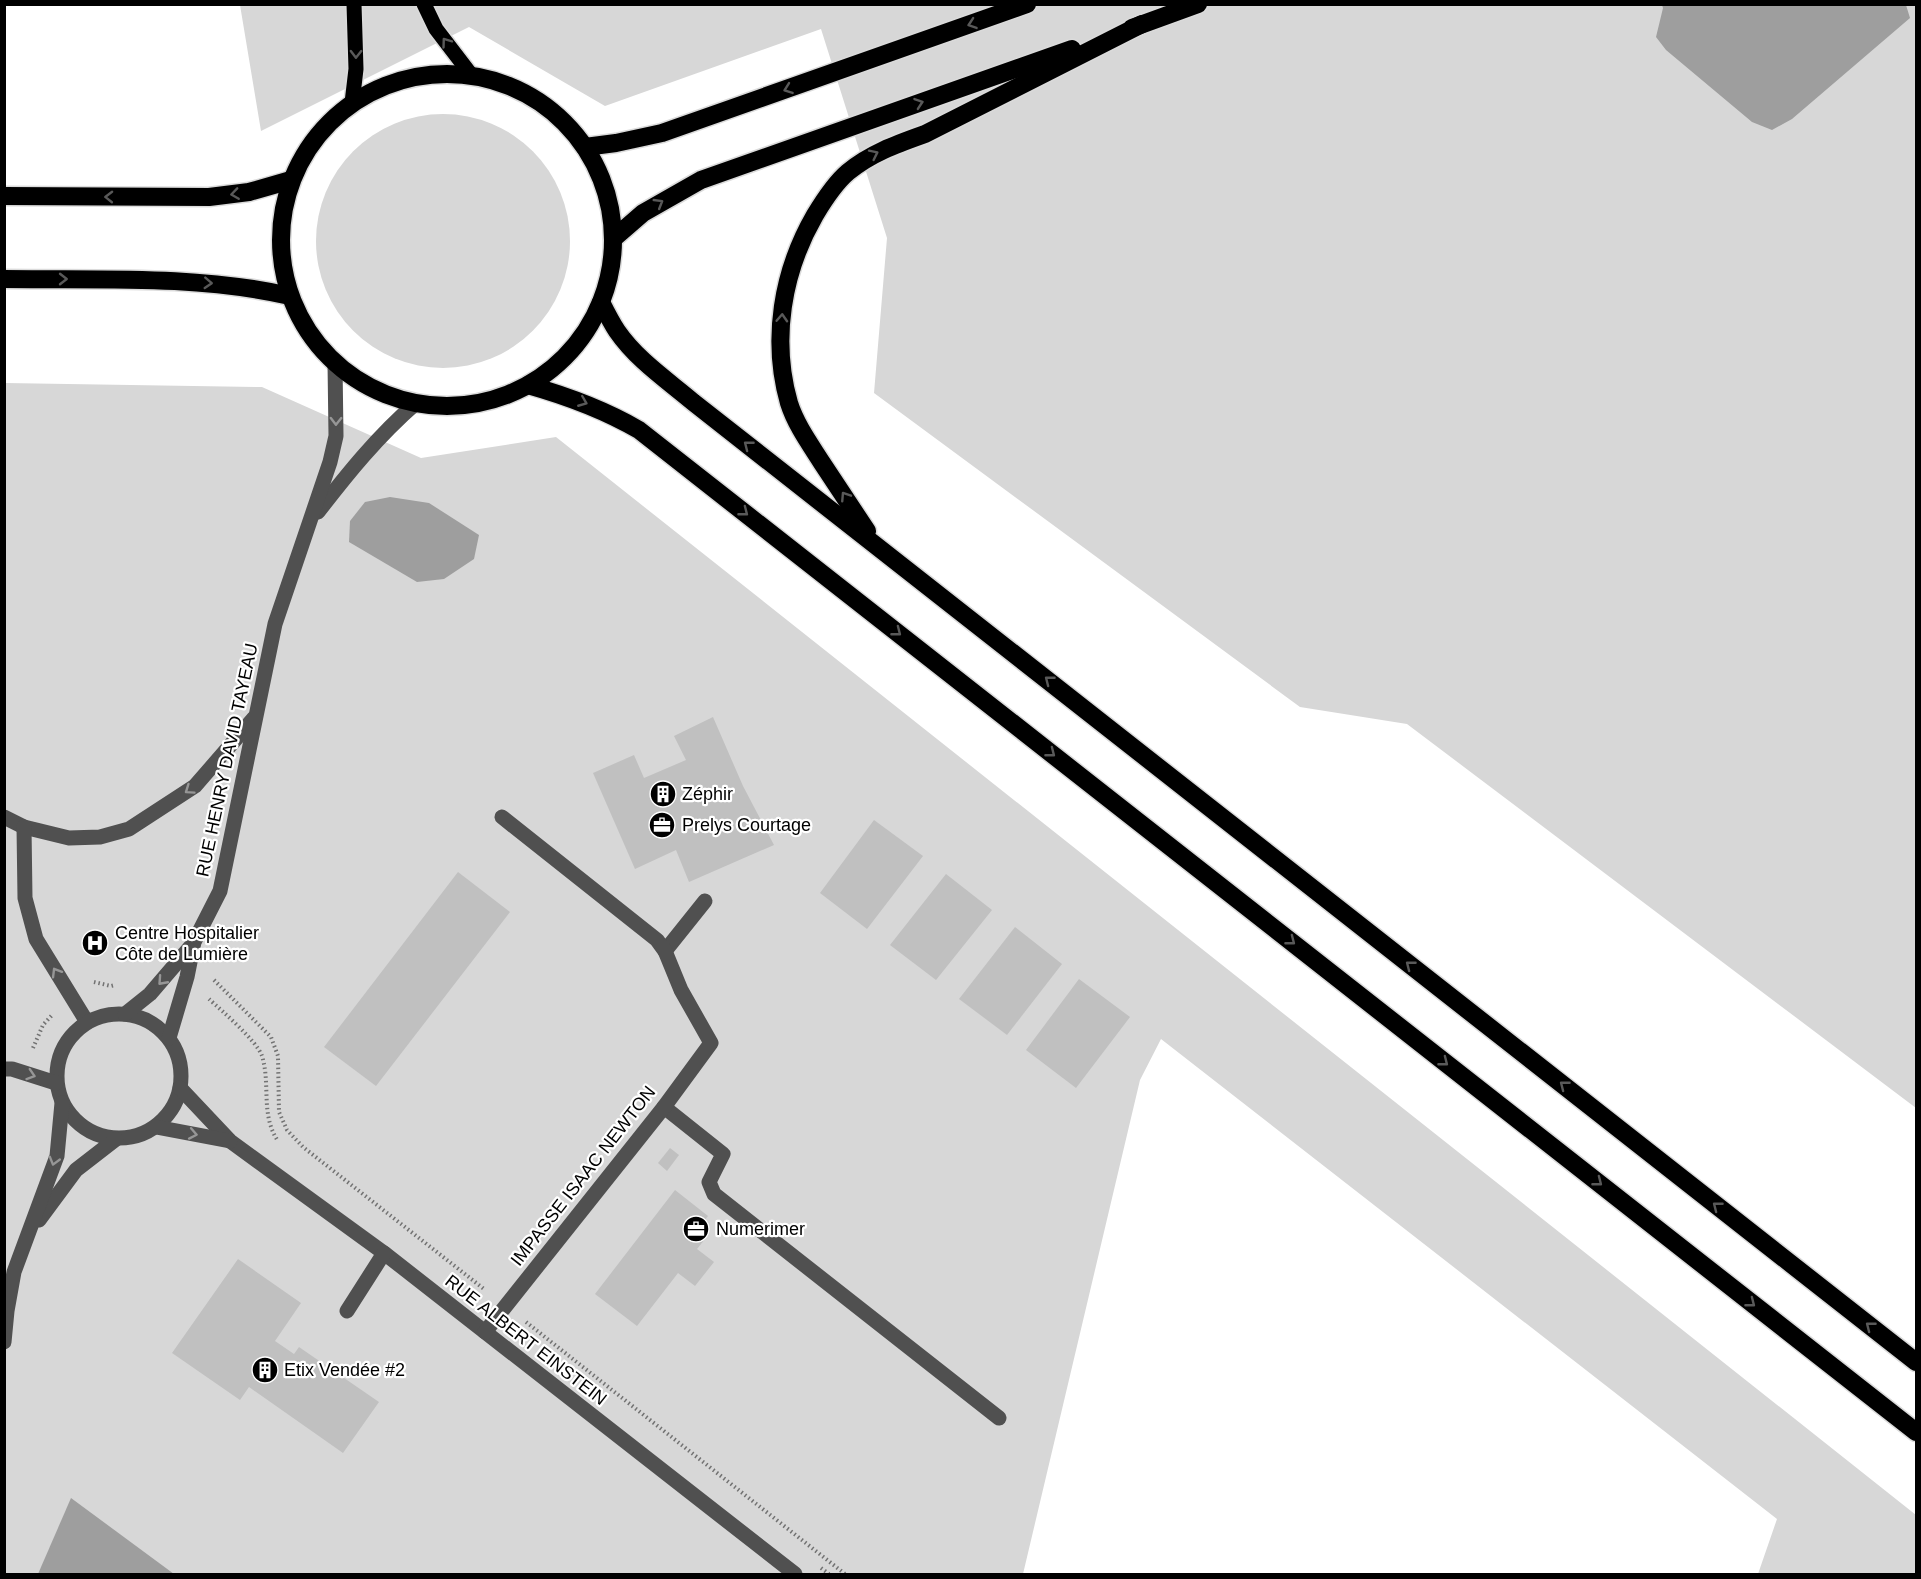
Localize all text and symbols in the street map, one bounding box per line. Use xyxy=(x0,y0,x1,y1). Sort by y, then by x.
one-way arrow xyxy=(967,17,978,30)
one-way arrow xyxy=(442,37,453,48)
one-way arrow xyxy=(350,49,362,58)
one-way arrow xyxy=(783,82,794,95)
one-way arrow xyxy=(913,98,924,111)
one-way arrow xyxy=(868,150,879,162)
one-way arrow xyxy=(230,187,239,199)
one-way arrow xyxy=(105,191,114,203)
one-way arrow xyxy=(653,199,663,210)
one-way arrow xyxy=(58,273,67,286)
one-way arrow xyxy=(203,276,212,289)
one-way arrow xyxy=(775,313,788,322)
one-way arrow xyxy=(577,395,588,407)
one-way arrow xyxy=(330,417,342,426)
one-way arrow xyxy=(744,441,755,452)
one-way arrow xyxy=(840,492,852,502)
one-way arrow xyxy=(737,504,748,515)
one-way arrow xyxy=(890,625,901,636)
street label: RUE HENRY DAVID TAYEAU xyxy=(192,641,262,879)
one-way arrow xyxy=(1044,677,1055,688)
one-way arrow xyxy=(1044,745,1055,756)
building icon: Zéphir xyxy=(648,779,678,809)
one-way arrow xyxy=(184,783,195,794)
place label: Zéphir xyxy=(682,784,733,804)
office icon: Prelys Courtage xyxy=(647,810,677,840)
place label: Prelys Courtage xyxy=(682,815,811,835)
place label: Centre Hospitalier Côte de Lumière xyxy=(115,923,259,964)
hospital icon: Centre Hospitalier Côte de Lumière xyxy=(80,928,110,958)
one-way arrow xyxy=(1284,934,1295,945)
one-way arrow xyxy=(1406,961,1417,972)
one-way arrow xyxy=(52,968,64,979)
one-way arrow xyxy=(158,974,169,985)
one-way arrow xyxy=(1438,1054,1449,1065)
one-way arrow xyxy=(25,1067,36,1080)
street label: IMPASSE ISAAC NEWTON xyxy=(507,1082,659,1270)
one-way arrow xyxy=(1560,1082,1571,1093)
one-way arrow xyxy=(188,1127,198,1140)
one-way arrow xyxy=(49,1156,62,1166)
one-way arrow xyxy=(1591,1175,1602,1186)
one-way arrow xyxy=(1713,1202,1724,1213)
office icon: Numerimer xyxy=(681,1214,711,1244)
place label: Numerimer xyxy=(716,1219,805,1239)
street label: RUE ALBERT EINSTEIN xyxy=(441,1271,611,1409)
one-way arrow xyxy=(1744,1295,1755,1306)
one-way arrow xyxy=(1866,1323,1877,1334)
building icon: Etix Vendée #2 xyxy=(250,1355,280,1385)
place label: Etix Vendée #2 xyxy=(284,1360,405,1380)

